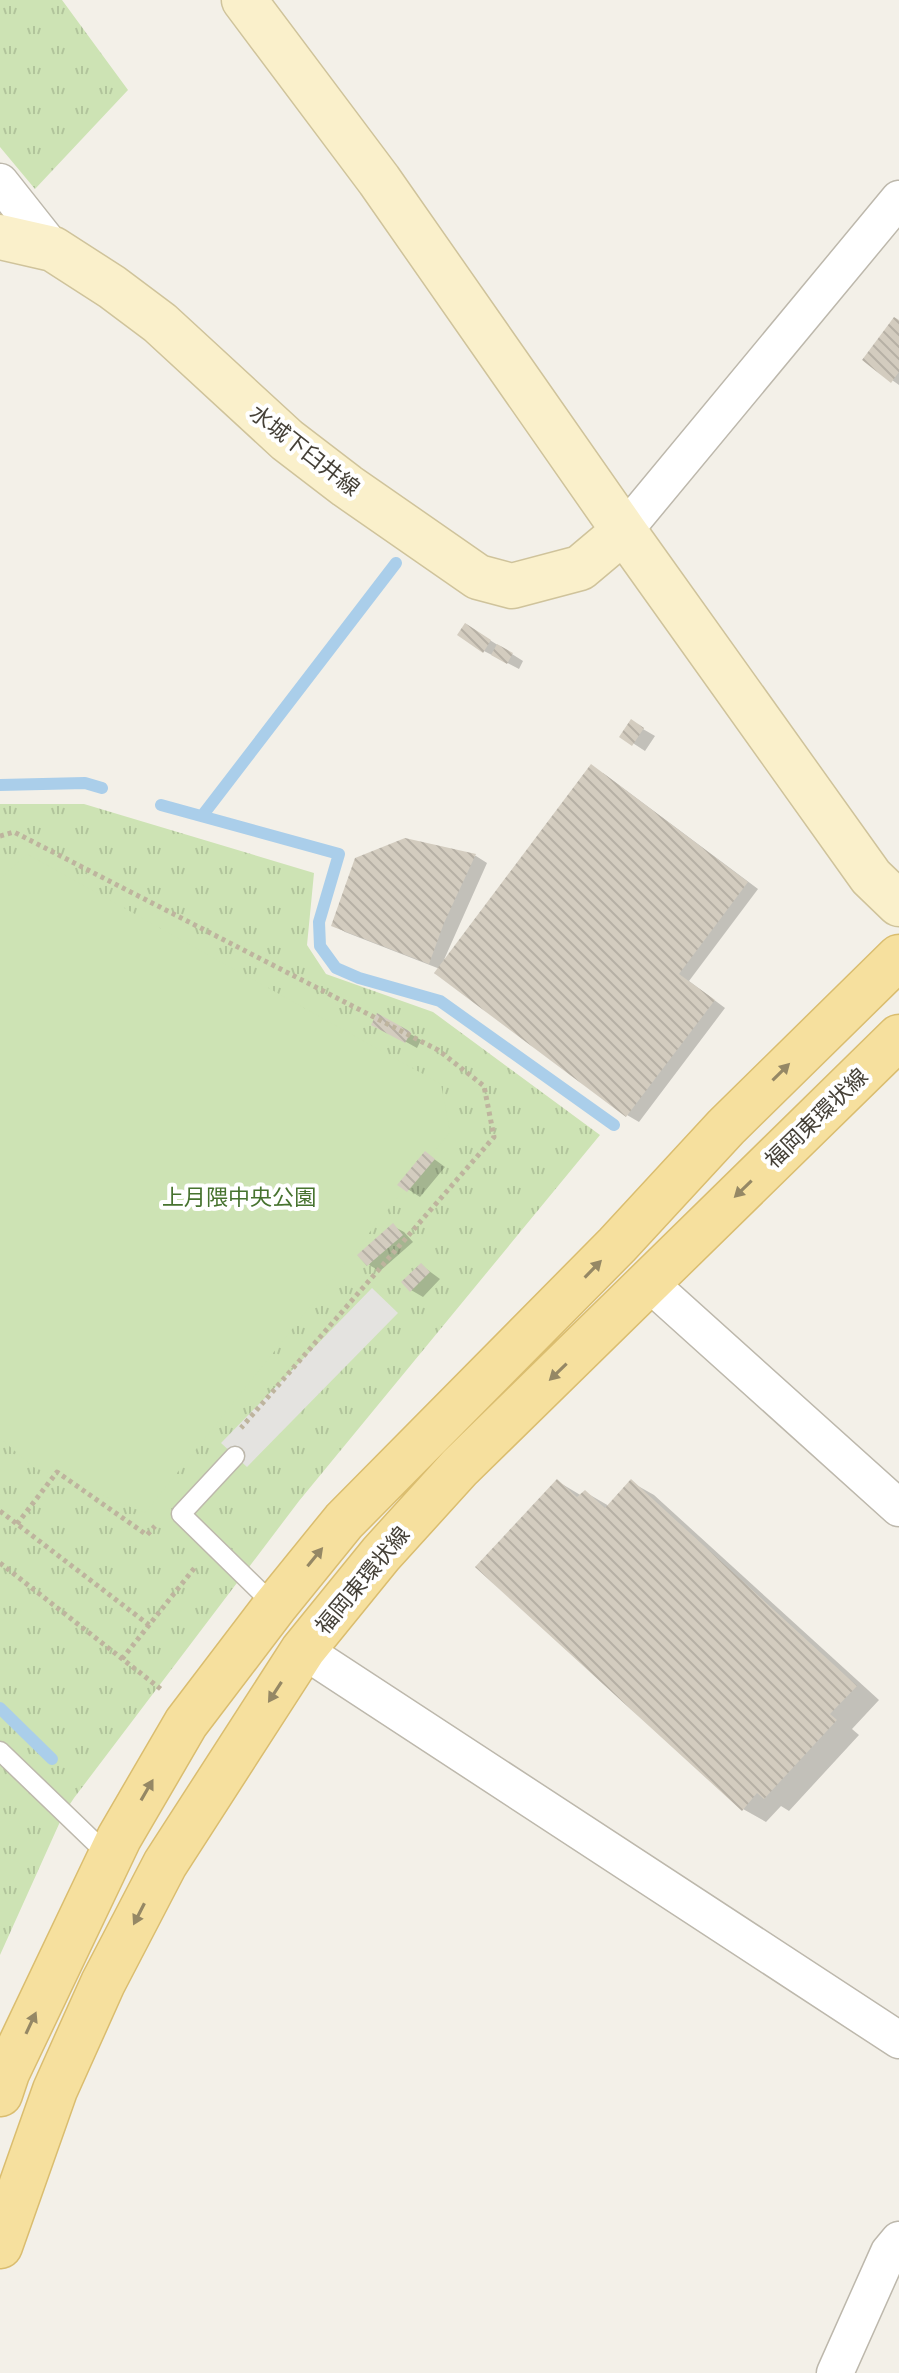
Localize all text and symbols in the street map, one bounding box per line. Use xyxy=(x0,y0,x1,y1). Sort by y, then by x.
street label: 水城下臼井線 xyxy=(245,399,365,501)
street label: 福岡東環状線 xyxy=(759,1063,873,1173)
one-way arrow xyxy=(771,1063,790,1082)
one-way arrow xyxy=(734,1179,753,1198)
park label: 上月隈中央公園 xyxy=(162,1184,316,1210)
one-way arrow xyxy=(583,1260,602,1279)
one-way arrow xyxy=(549,1363,568,1381)
street label: 福岡東環状線 xyxy=(310,1521,414,1639)
one-way arrow xyxy=(306,1547,323,1567)
one-way arrow xyxy=(268,1682,283,1703)
one-way arrow xyxy=(140,1779,154,1801)
one-way arrow xyxy=(133,1902,146,1925)
one-way arrow xyxy=(24,2011,38,2034)

